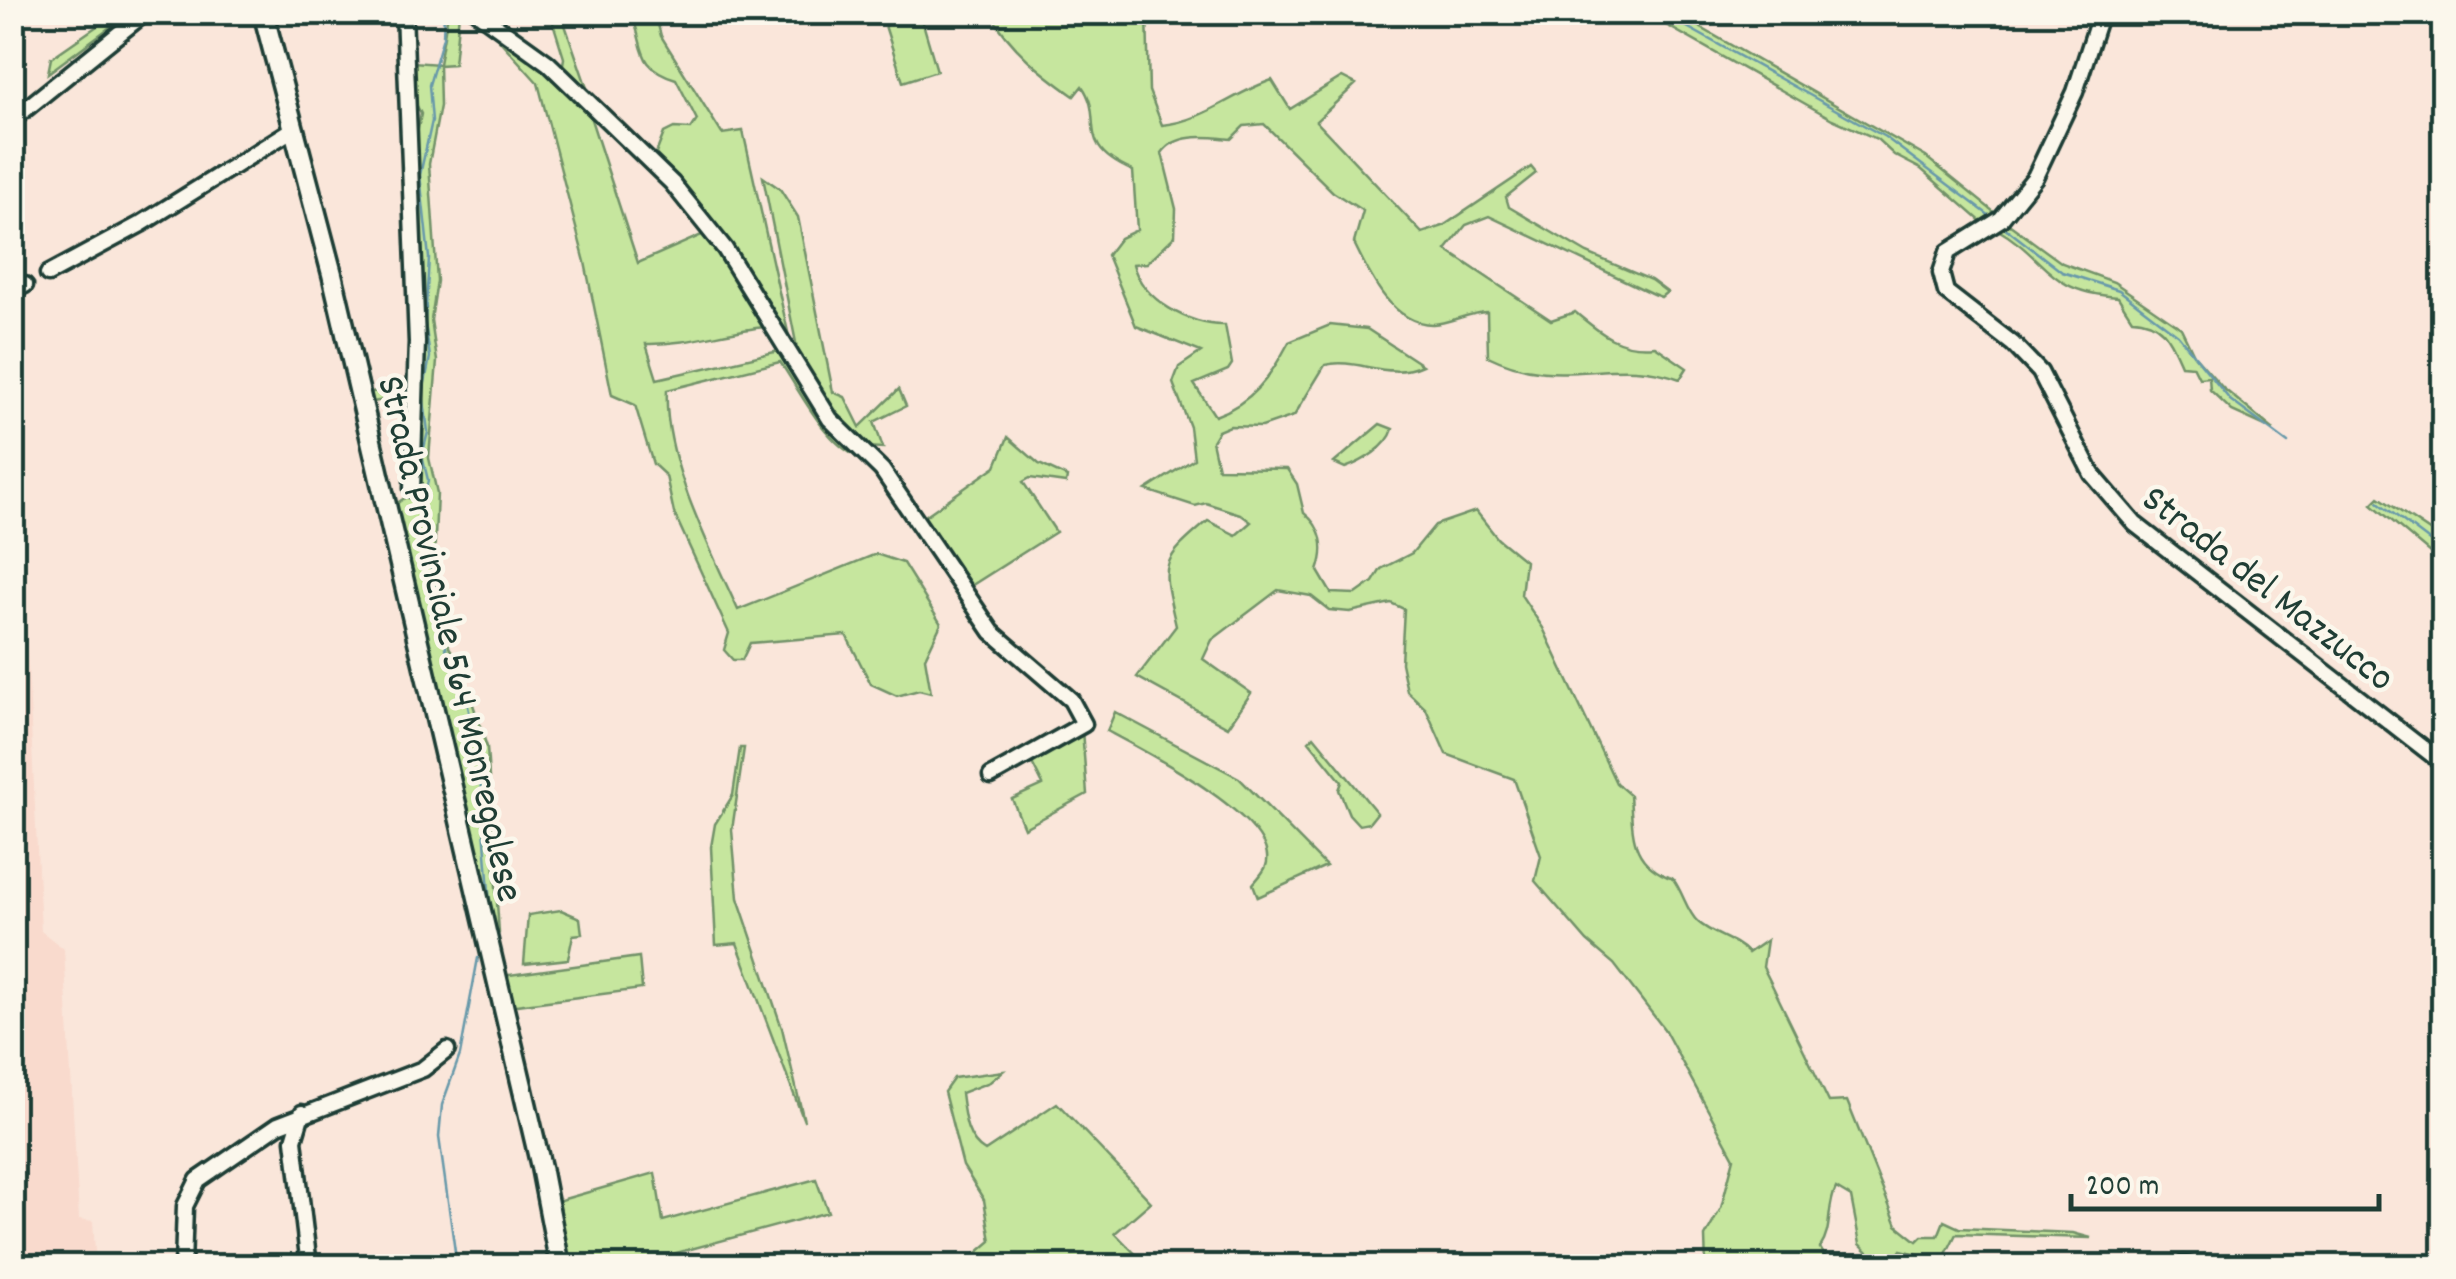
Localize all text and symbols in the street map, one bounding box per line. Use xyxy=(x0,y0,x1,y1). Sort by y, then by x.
street label: Strada Provinciale 564 Monregalese xyxy=(358,371,535,908)
street label: Strada del Mazzucco xyxy=(2127,474,2405,708)
scale bar xyxy=(2071,1149,2378,1211)
text: 200 m xyxy=(2086,1167,2159,1210)

